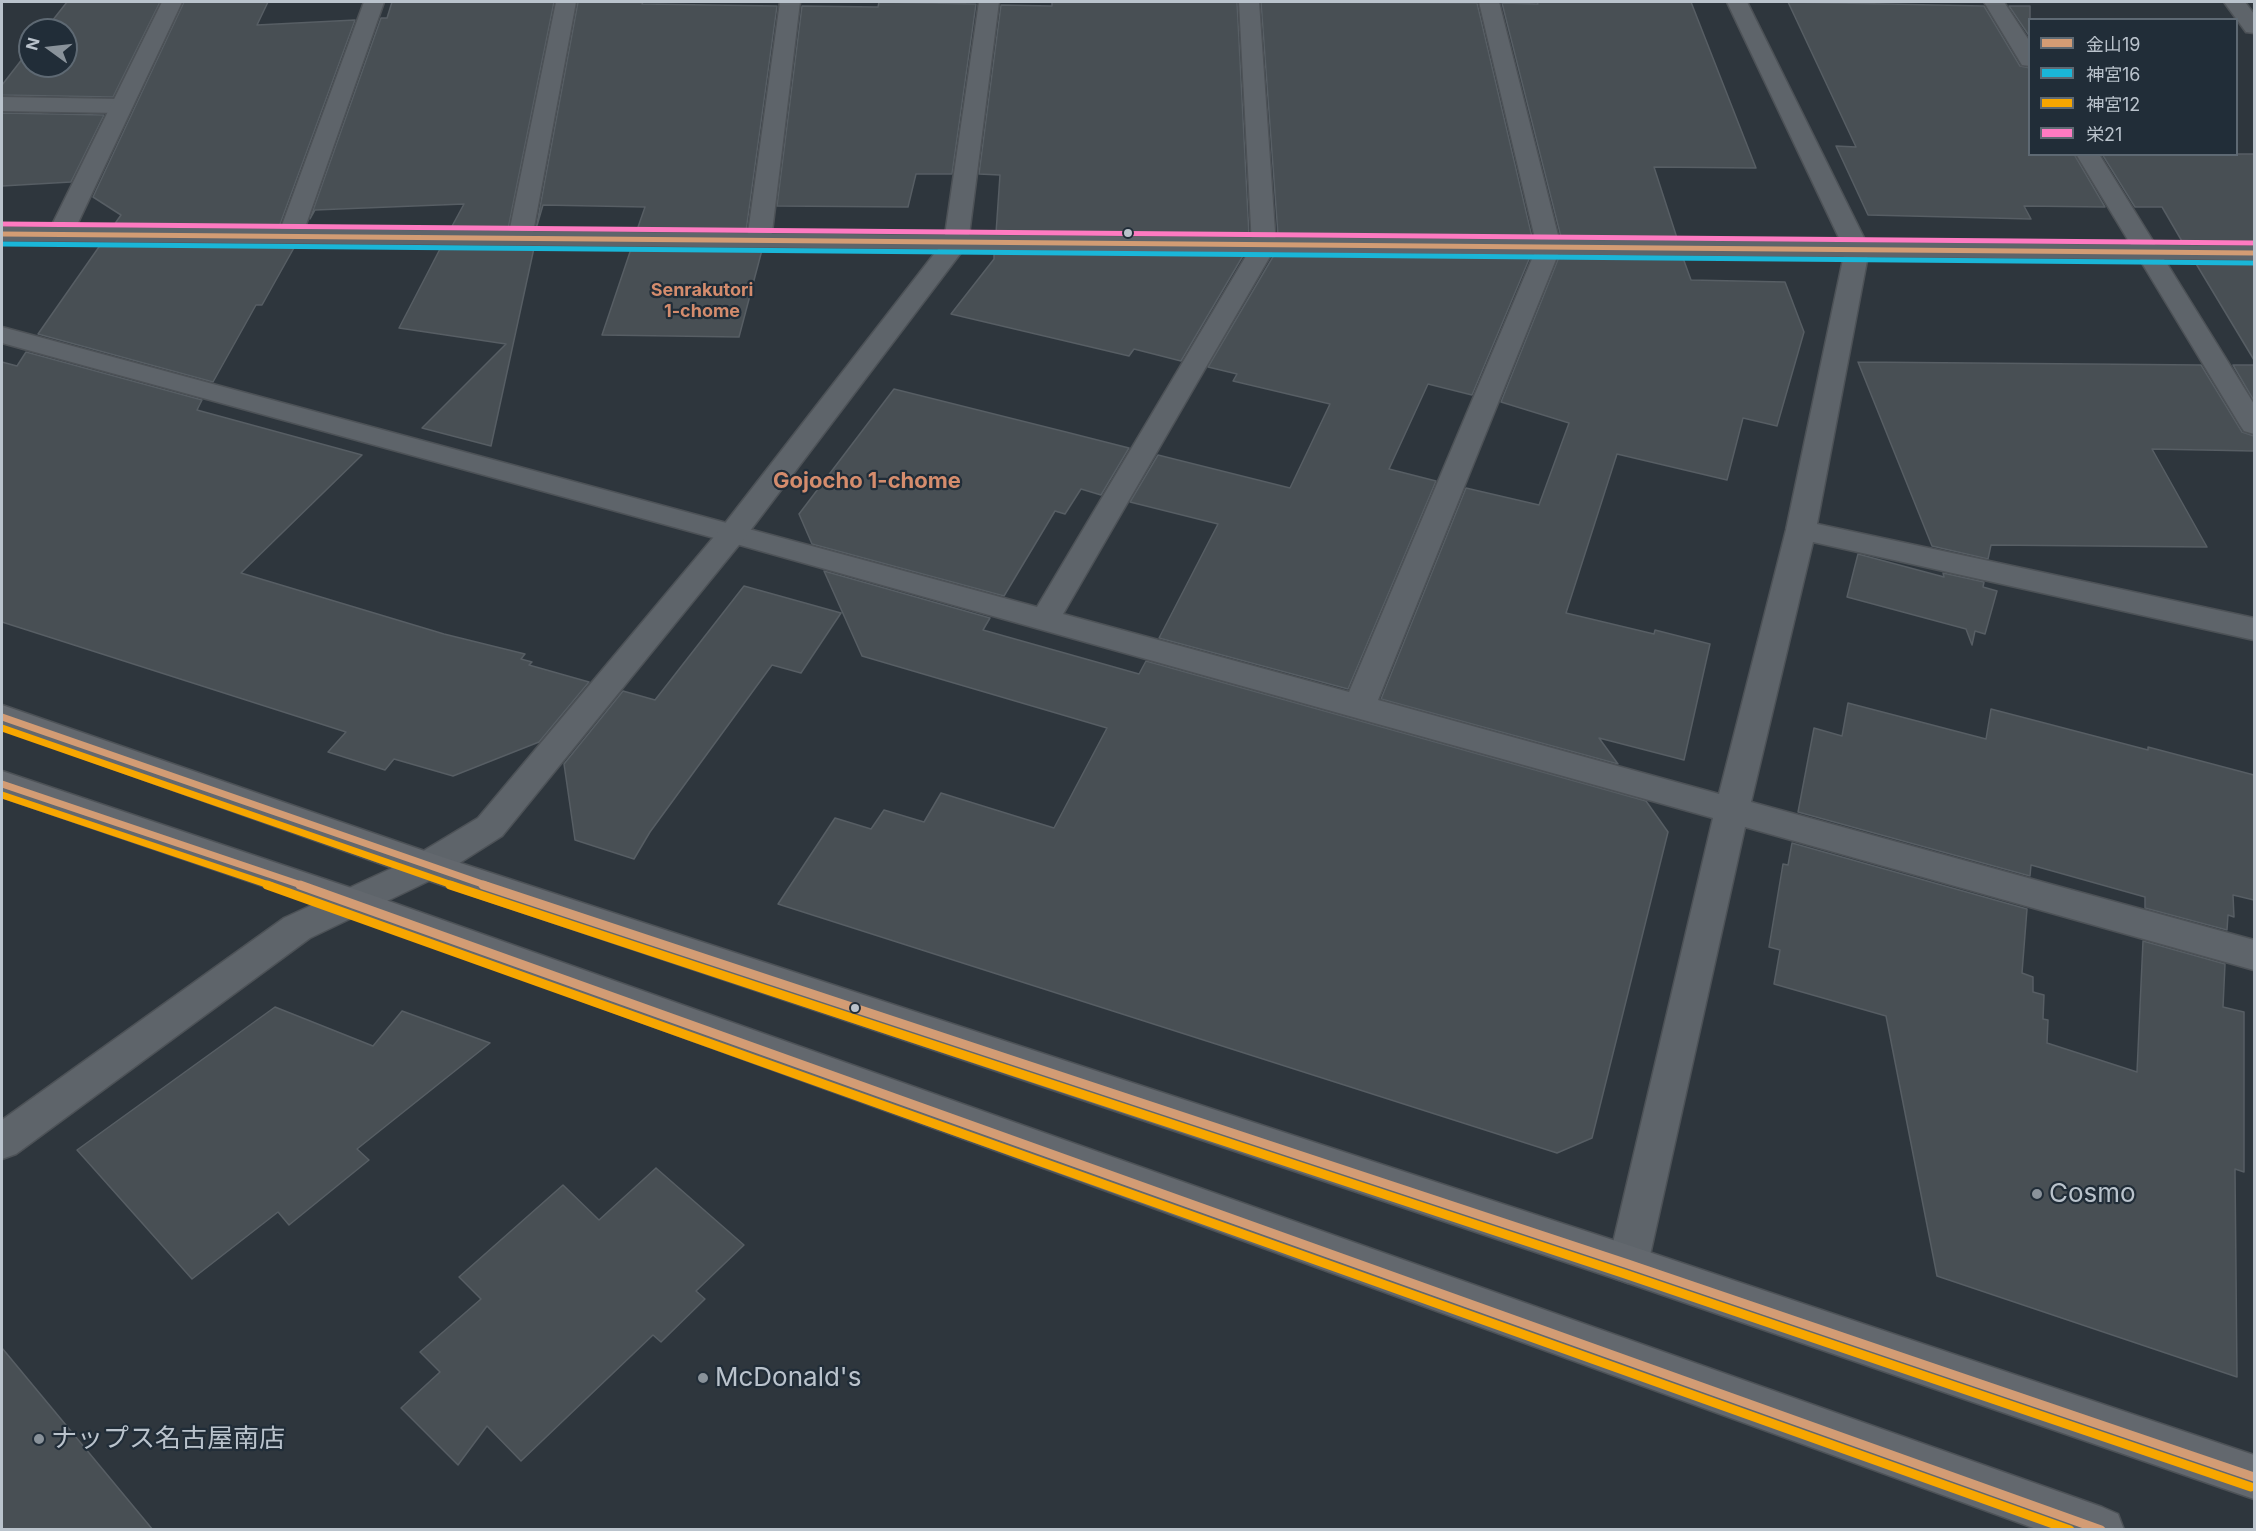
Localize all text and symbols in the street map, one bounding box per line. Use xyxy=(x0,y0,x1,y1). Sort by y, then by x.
north arrow xyxy=(18,18,78,78)
legend xyxy=(2028,18,2238,156)
text: 金山19 xyxy=(2086,34,2140,55)
text: N xyxy=(21,35,44,52)
text: 神宮16 xyxy=(2086,64,2140,85)
text: 神宮12 xyxy=(2086,94,2140,115)
text: 栄21 xyxy=(2086,124,2122,145)
unlabelled marker xyxy=(1122,227,1134,239)
district label: Senrakutori 1-chome xyxy=(651,280,753,322)
district label: Gojocho 1-chome xyxy=(773,468,961,494)
unlabelled marker xyxy=(849,1002,861,1014)
place label: Cosmo xyxy=(2049,1178,2136,1210)
marker: Cosmo xyxy=(2030,1187,2044,1201)
place label: McDonald's xyxy=(715,1362,861,1394)
marker: McDonald's xyxy=(696,1371,710,1385)
place label: ナップス名古屋南店 xyxy=(51,1423,285,1455)
marker: ナップス名古屋南店 xyxy=(32,1432,46,1446)

